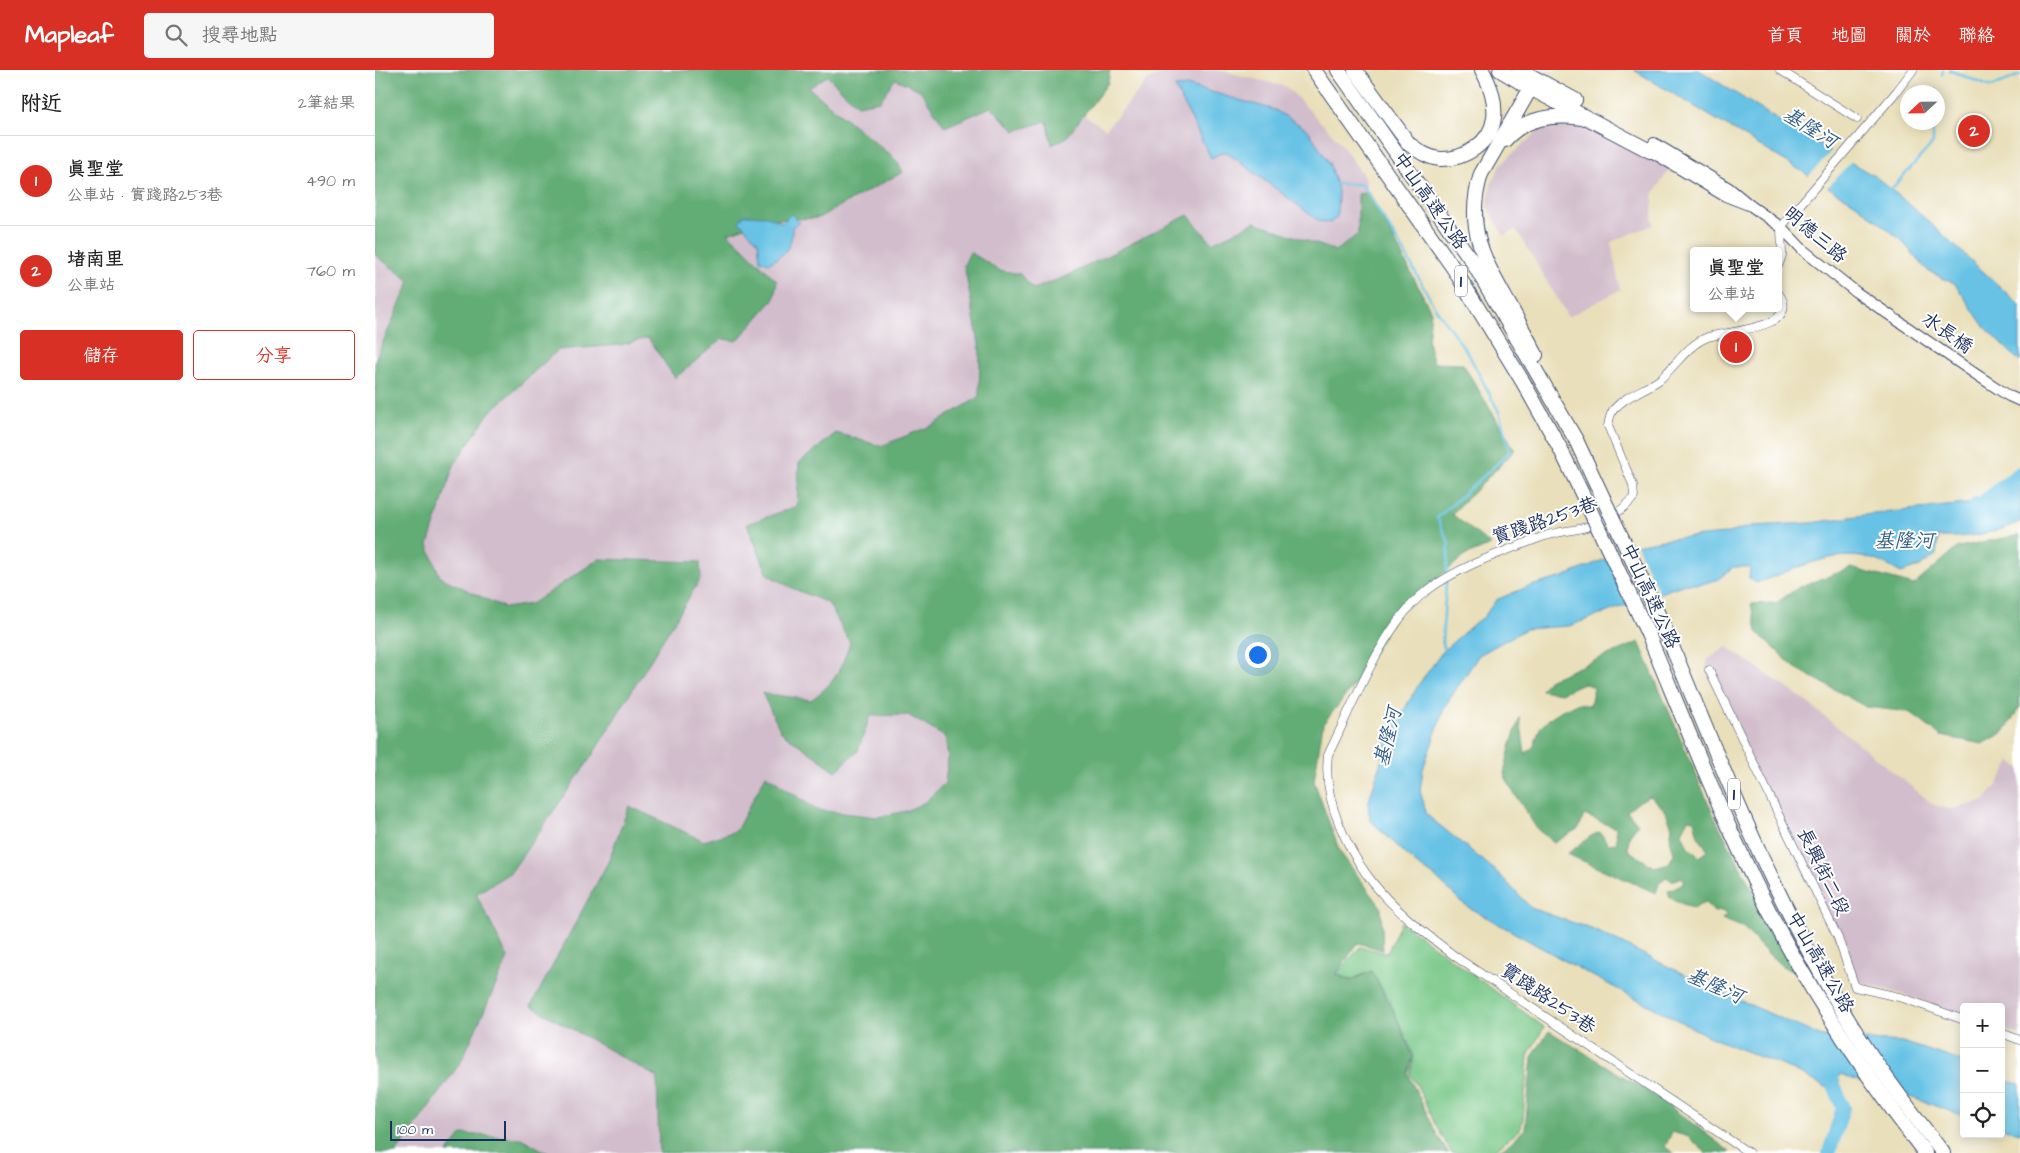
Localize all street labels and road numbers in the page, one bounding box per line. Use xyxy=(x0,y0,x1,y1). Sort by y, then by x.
street label: 中山高速公路 xyxy=(1386,147,1474,255)
street label: 明德三路 xyxy=(1777,200,1853,270)
road number: 1 xyxy=(1455,266,1467,297)
street label: 水長橋 xyxy=(1916,306,1978,360)
street label: 實踐路253巷 xyxy=(1489,490,1601,552)
street label: 中山高速公路 xyxy=(1614,539,1686,653)
road number: 1 xyxy=(1728,779,1740,810)
street label: 長興街二段 xyxy=(1790,823,1856,921)
street label: 中山高速公路 xyxy=(1780,906,1860,1018)
street label: 實踐路253巷 xyxy=(1495,957,1601,1041)

